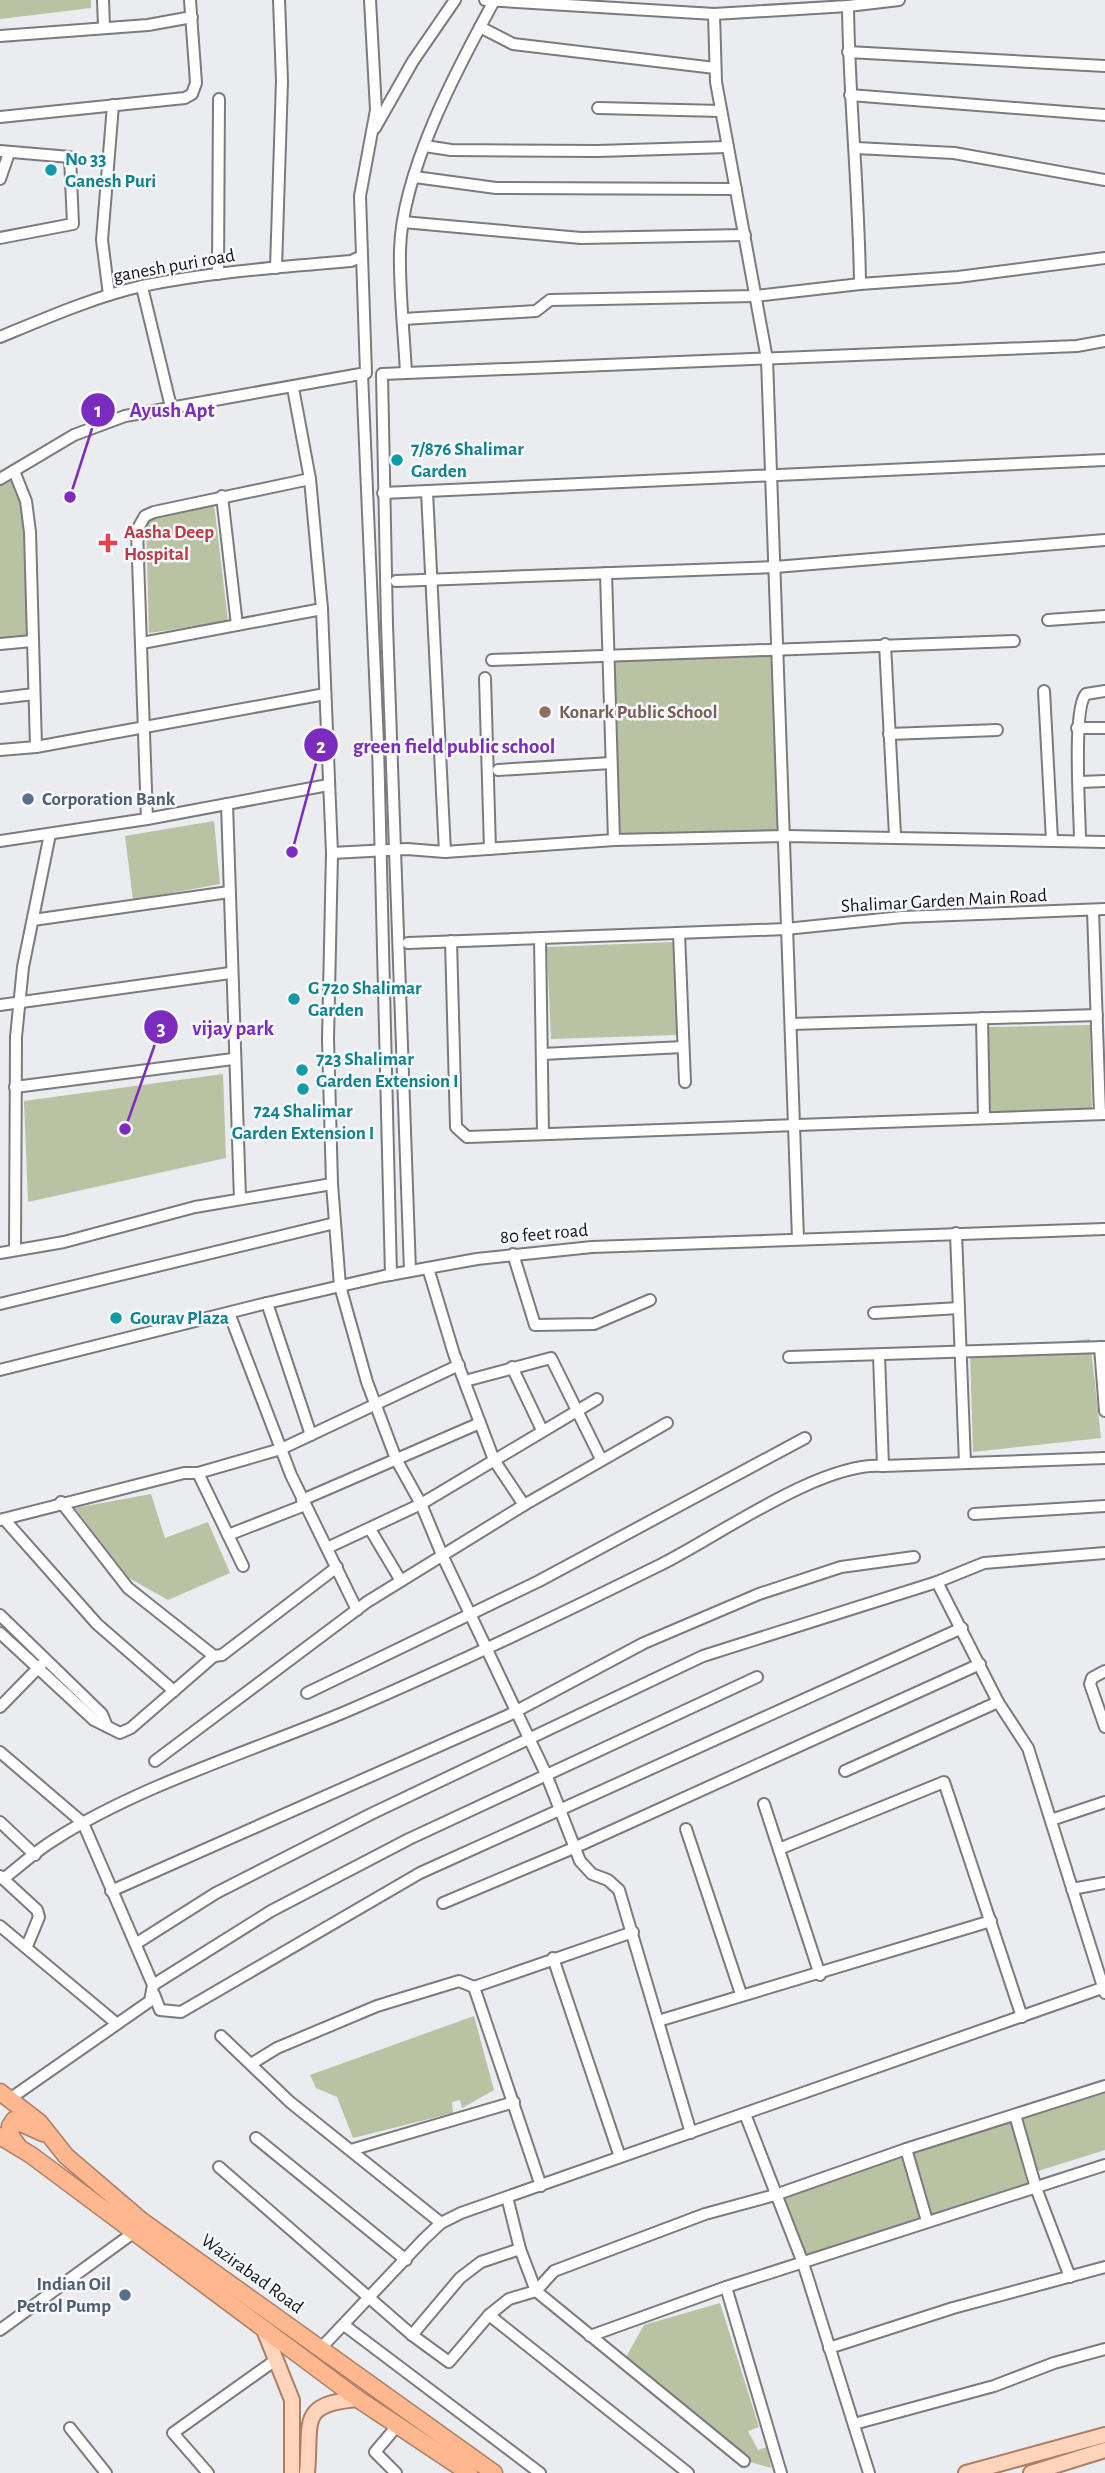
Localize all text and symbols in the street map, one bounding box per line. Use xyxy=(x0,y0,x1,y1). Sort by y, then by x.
place label: No 33 Ganesh Puri xyxy=(65,150,156,191)
marker: No 33 Ganesh Puri xyxy=(43,162,59,178)
street label: ganesh puri road xyxy=(112,246,237,286)
callout: Ayush Apt xyxy=(81,389,229,431)
text: 1 xyxy=(94,400,102,421)
text: Ayush Apt xyxy=(129,400,215,421)
place label: 7/876 Shalimar Garden xyxy=(411,440,524,481)
marker: 7/876 Shalimar Garden xyxy=(389,452,405,468)
place label: Aasha Deep Hospital xyxy=(124,523,214,564)
marker: Aasha Deep Hospital xyxy=(98,533,118,553)
place label: Konark Public School xyxy=(559,703,717,722)
marker: Konark Public School xyxy=(537,704,553,720)
callout: green field public school xyxy=(303,724,569,766)
text: 2 xyxy=(316,736,326,757)
text: green field public school xyxy=(353,736,555,757)
place label: Corporation Bank xyxy=(42,790,176,809)
marker: Corporation Bank xyxy=(20,791,36,807)
street label: Shalimar Garden Main Road xyxy=(841,886,1048,916)
place label: G 720 Shalimar Garden xyxy=(308,979,422,1020)
marker: G 720 Shalimar Garden xyxy=(286,991,302,1007)
callout: vijay park xyxy=(143,1006,288,1048)
text: 3 xyxy=(156,1018,166,1039)
text: vijay park xyxy=(192,1018,274,1039)
place label: 723 Shalimar Garden Extension I xyxy=(316,1050,458,1091)
marker: 723 Shalimar Garden Extension I xyxy=(294,1062,310,1078)
marker: 724 Shalimar Garden Extension I xyxy=(295,1081,311,1097)
place label: 724 Shalimar Garden Extension I xyxy=(232,1102,374,1143)
street label: 80 feet road xyxy=(499,1221,589,1247)
place label: Gourav Plaza xyxy=(130,1309,229,1328)
marker: Gourav Plaza xyxy=(108,1310,124,1326)
street label: Wazirabad Road xyxy=(197,2231,307,2317)
place label: Indian Oil Petrol Pump xyxy=(16,2275,111,2316)
marker: Indian Oil Petrol Pump xyxy=(117,2287,133,2303)

